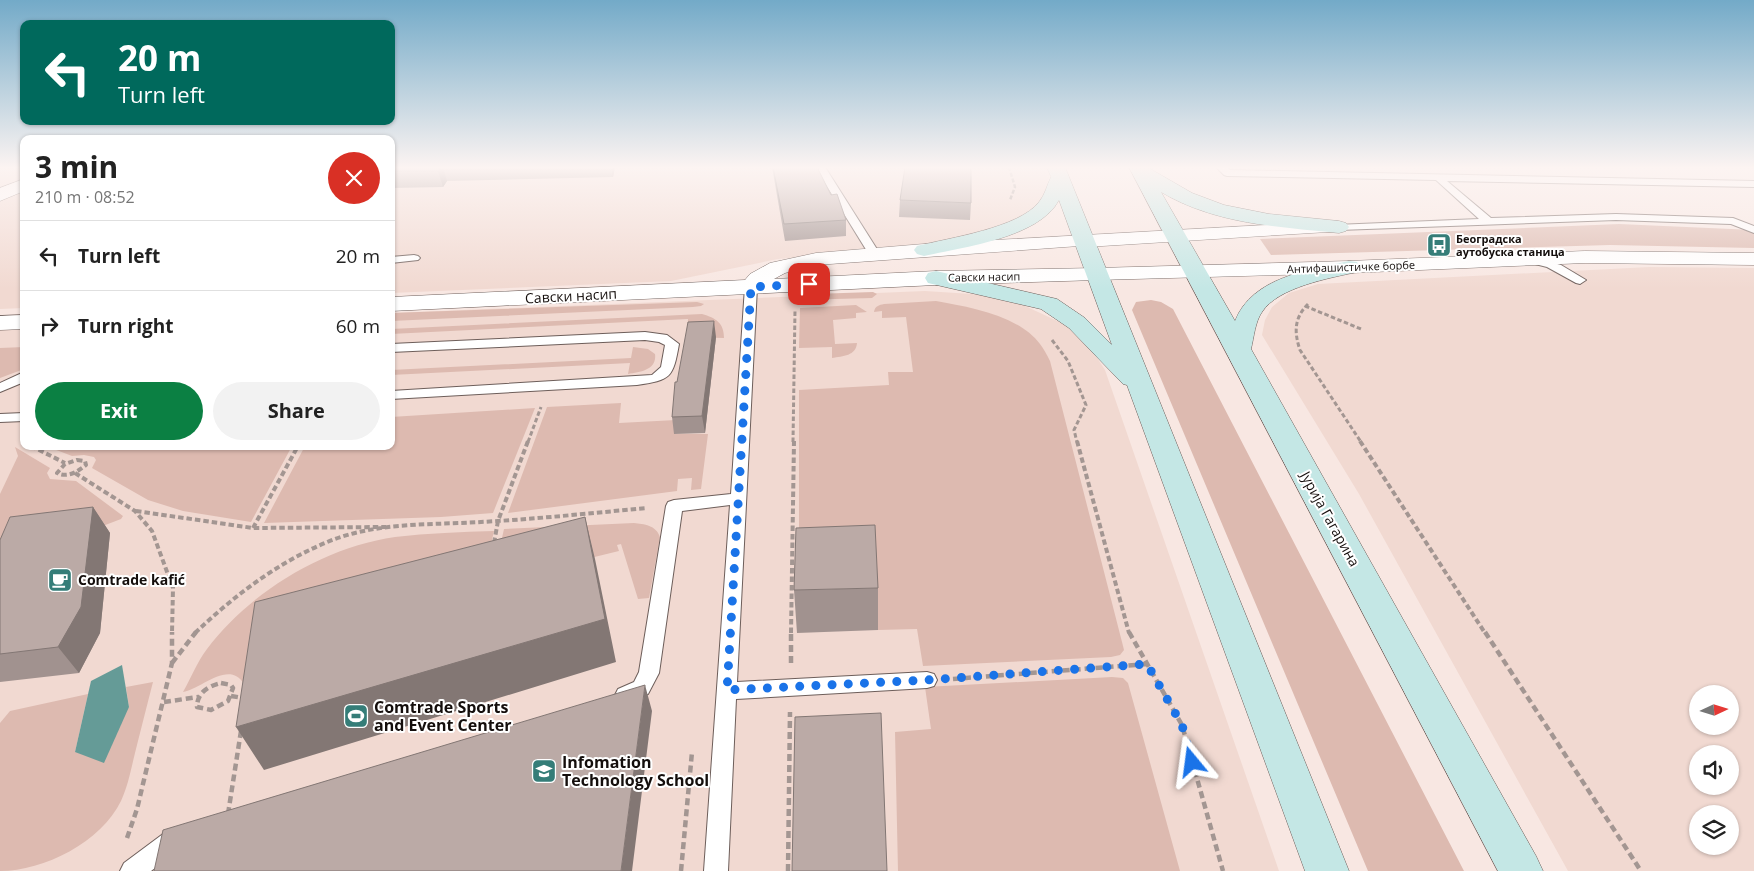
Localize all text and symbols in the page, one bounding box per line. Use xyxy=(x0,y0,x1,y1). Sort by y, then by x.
text: 20 m xyxy=(118,34,201,81)
icon: left xyxy=(35,40,100,105)
text: Turn left xyxy=(118,79,205,109)
text: 3 min xyxy=(35,146,118,187)
button: close xyxy=(328,152,380,204)
text: 210 m · 08:52 xyxy=(35,186,135,208)
place label: Београдска аутобуска станица xyxy=(1456,231,1565,259)
bus stop icon: Београдска аутобуска станица xyxy=(1426,232,1452,258)
icon: left xyxy=(35,242,63,270)
text: Turn left xyxy=(78,243,160,269)
text: 20 m xyxy=(336,243,380,269)
street label: Антифашистичке борбе xyxy=(1287,257,1415,276)
pin xyxy=(788,263,830,305)
street label: Савски насип xyxy=(948,268,1020,285)
icon: arrive xyxy=(795,270,823,298)
street label: Савски насип xyxy=(525,284,617,307)
icon: right xyxy=(35,312,63,340)
text: Turn right xyxy=(78,313,173,339)
text: 60 m xyxy=(336,313,380,339)
button: Exit xyxy=(35,382,203,440)
button: Share xyxy=(213,382,380,440)
street label: Јурија Гагарина xyxy=(1295,466,1364,570)
cafe icon: Comtrade kafić xyxy=(47,567,73,593)
place label: Comtrade kafić xyxy=(78,570,185,589)
north arrow xyxy=(1689,685,1739,735)
map controls xyxy=(1689,685,1739,855)
place label: Comtrade Sports and Event Center xyxy=(374,696,511,736)
sports icon: Comtrade Sports and Event Center xyxy=(343,703,369,729)
position arrow xyxy=(1165,735,1217,787)
button: sound xyxy=(1689,745,1739,795)
place label: Infomation Technology School xyxy=(562,751,709,791)
school or university icon: Infomation Technology School xyxy=(531,758,557,784)
button: layers xyxy=(1689,805,1739,855)

